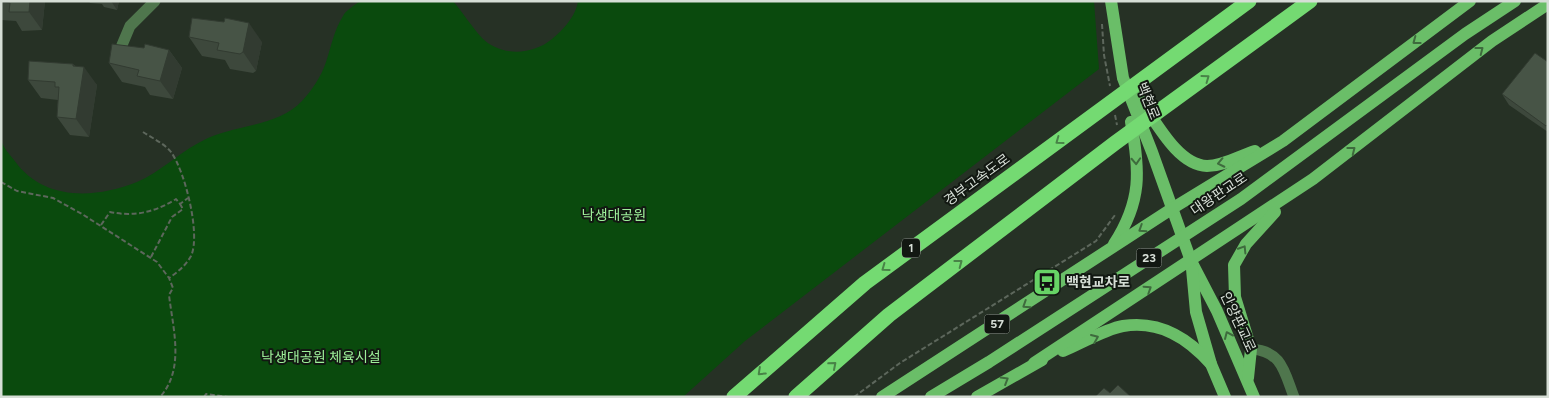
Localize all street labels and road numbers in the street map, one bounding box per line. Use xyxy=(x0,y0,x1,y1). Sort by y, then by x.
street label: 백현로 xyxy=(1133,80,1163,122)
street label: 경부고속도로 xyxy=(941,150,1013,210)
street label: 대왕판교로 xyxy=(1188,169,1251,219)
road number: 1 xyxy=(902,238,920,258)
road number: 23 xyxy=(1136,248,1162,268)
street label: 안양판교로 xyxy=(1217,289,1259,355)
road number: 57 xyxy=(984,314,1010,334)

